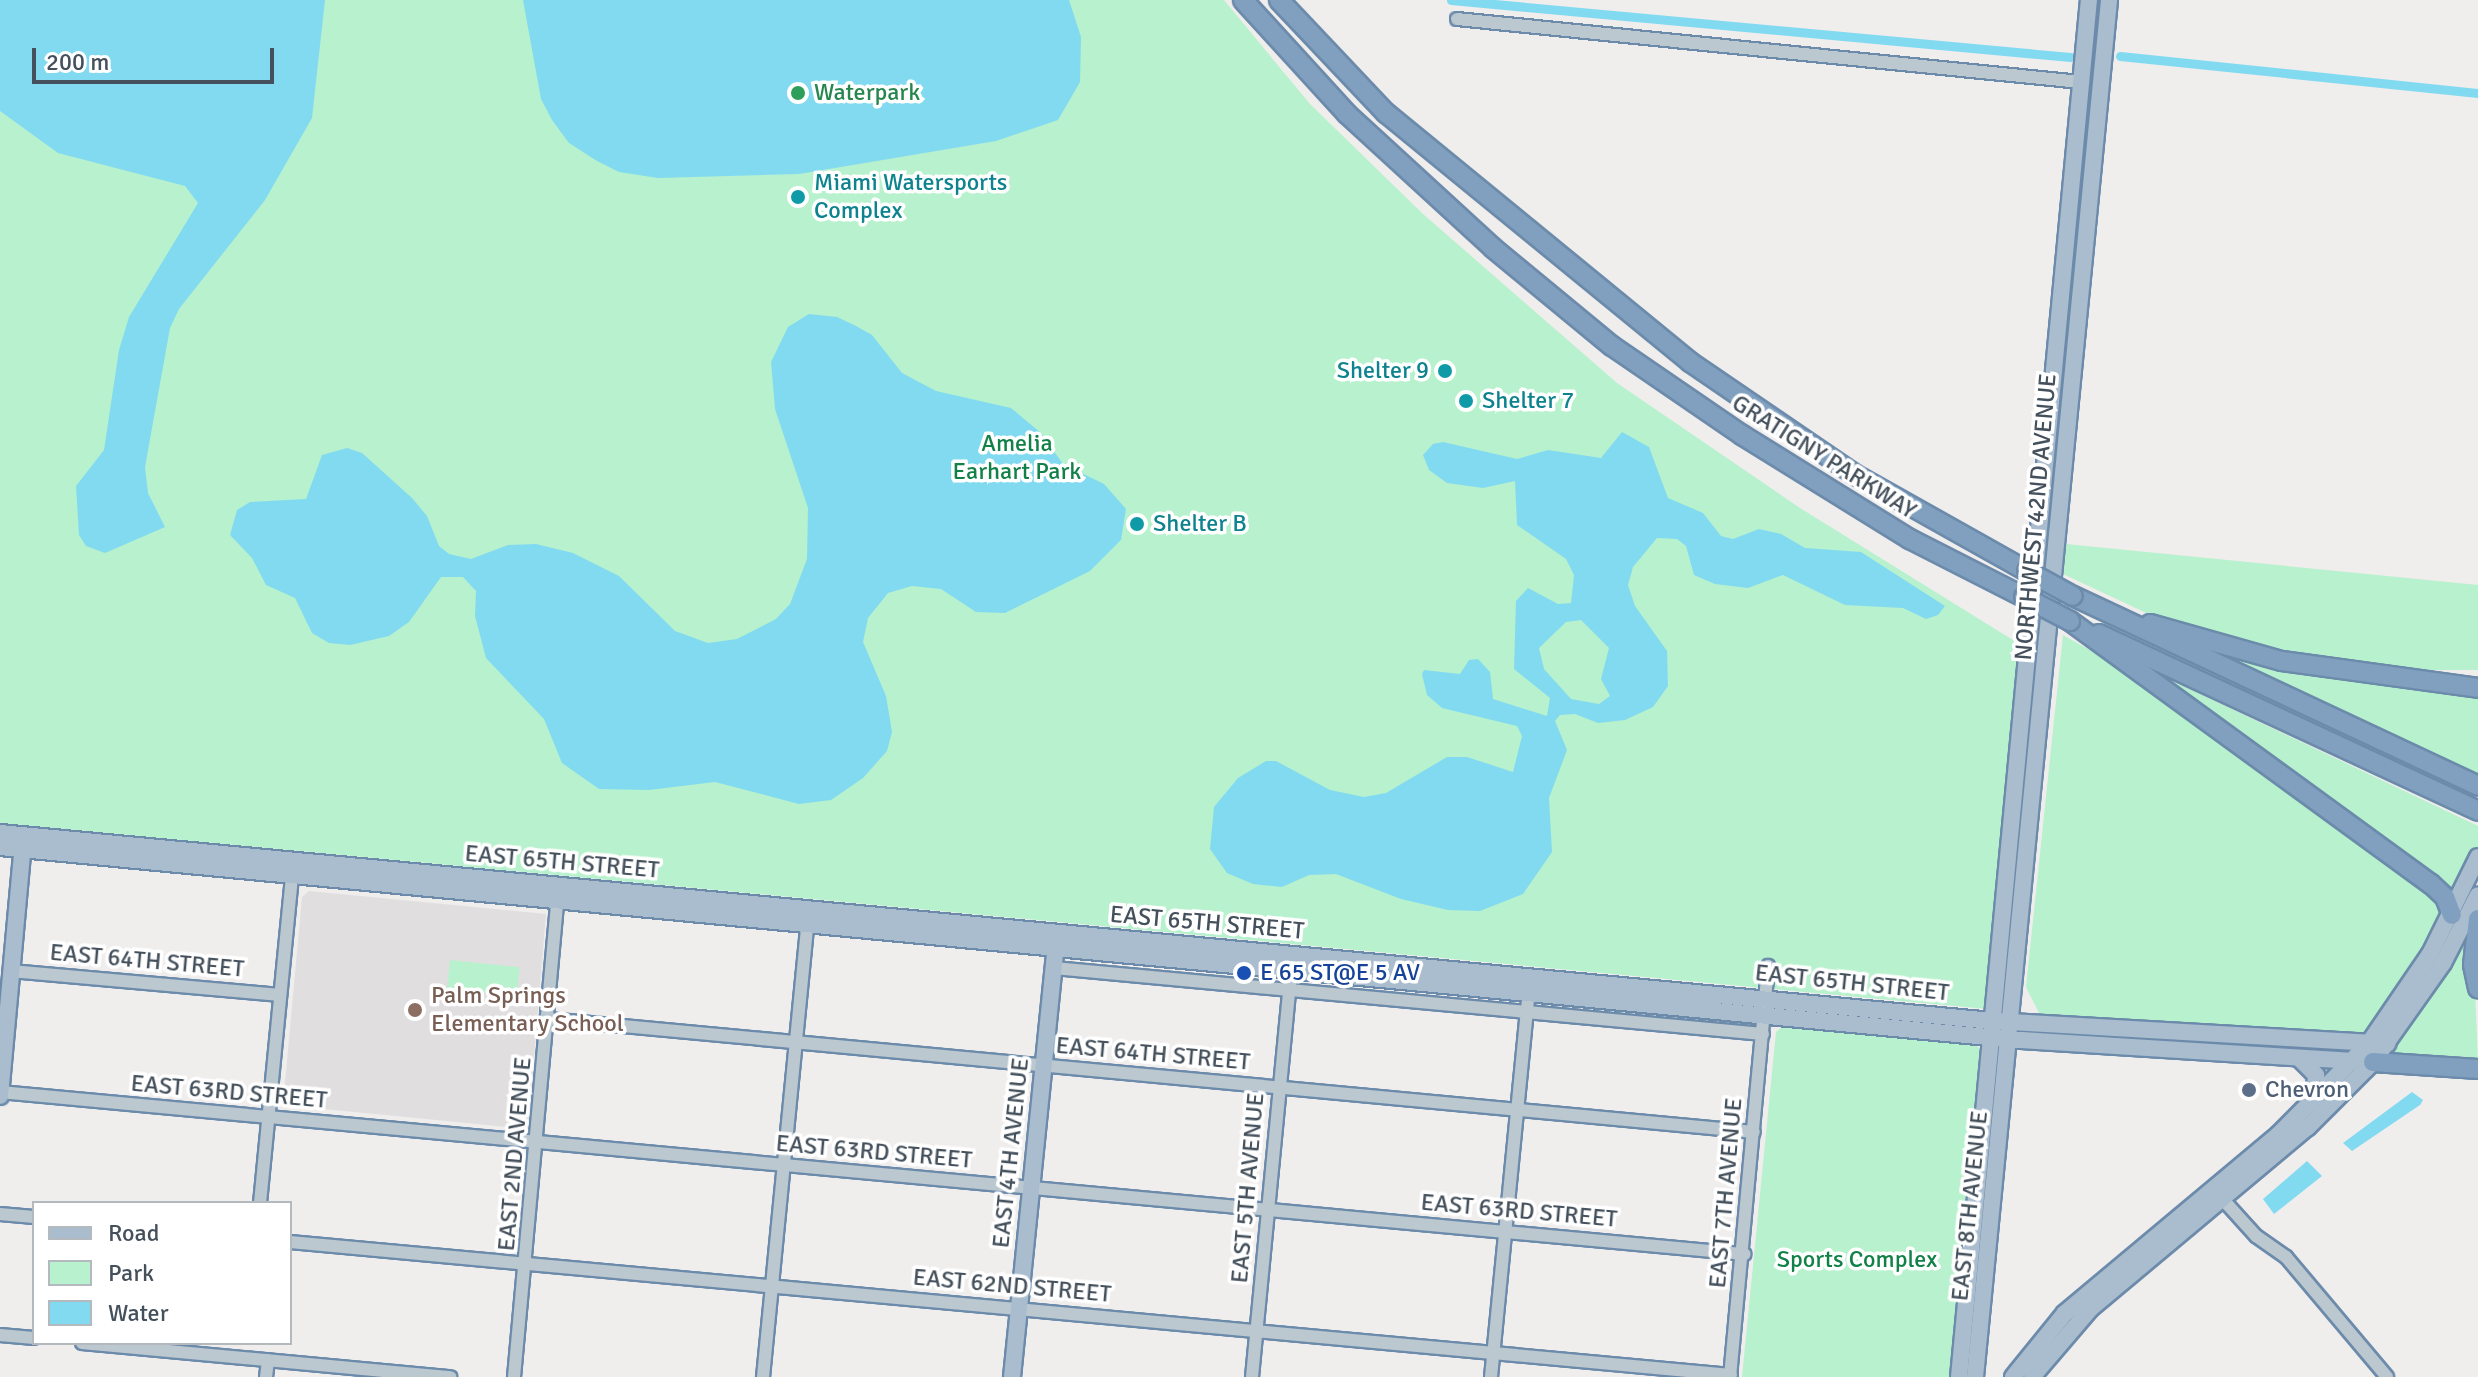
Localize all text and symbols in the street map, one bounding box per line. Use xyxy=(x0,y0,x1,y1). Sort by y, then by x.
scale bar xyxy=(36,32,278,82)
text: 200 m xyxy=(46,47,109,77)
place label: Waterpark xyxy=(814,79,920,107)
marker: Waterpark xyxy=(789,84,807,102)
place label: Miami Watersports Complex xyxy=(814,169,1007,225)
marker: Miami Watersports Complex xyxy=(789,188,807,206)
place label: Shelter 9 xyxy=(1337,357,1429,385)
marker: Shelter 9 xyxy=(1436,362,1454,380)
street label: NORTHWEST 42ND AVENUE xyxy=(2009,372,2063,662)
place label: Shelter 7 xyxy=(1482,387,1574,415)
street label: GRATIGNY PARKWAY xyxy=(1727,389,1921,525)
marker: Shelter 7 xyxy=(1457,392,1475,410)
park label: Amelia Earhart Park xyxy=(953,430,1081,486)
place label: Shelter B xyxy=(1153,510,1247,538)
marker: Shelter B xyxy=(1128,515,1146,533)
street label: EAST 65TH STREET xyxy=(464,839,660,885)
street label: EAST 65TH STREET xyxy=(1109,900,1305,946)
street label: EAST 64TH STREET xyxy=(49,938,245,984)
street label: EAST 65TH STREET xyxy=(1753,958,1951,1008)
place label: E 65 ST@E 5 AV xyxy=(1260,959,1420,987)
marker: E 65 ST@E 5 AV xyxy=(1235,964,1253,982)
place label: Palm Springs Elementary School xyxy=(431,982,624,1038)
marker: Palm Springs Elementary School xyxy=(406,1001,424,1019)
street label: EAST 64TH STREET xyxy=(1055,1031,1251,1077)
street label: EAST 2ND AVENUE xyxy=(492,1056,538,1252)
street label: EAST 4TH AVENUE xyxy=(987,1056,1035,1250)
street label: EAST 63RD STREET xyxy=(130,1069,328,1115)
place label: Chevron xyxy=(2265,1076,2349,1104)
marker: Chevron xyxy=(2240,1081,2258,1099)
street label: EAST 5TH AVENUE xyxy=(1225,1092,1271,1284)
street label: EAST 7TH AVENUE xyxy=(1703,1097,1749,1289)
street label: EAST 8TH AVENUE xyxy=(1946,1109,1994,1303)
street label: EAST 63RD STREET xyxy=(775,1129,973,1175)
street label: EAST 63RD STREET xyxy=(1420,1188,1618,1234)
legend xyxy=(32,1201,292,1345)
text: Road xyxy=(108,1218,159,1248)
park label: Sports Complex xyxy=(1777,1246,1937,1274)
text: Park xyxy=(108,1258,154,1288)
street label: EAST 62ND STREET xyxy=(912,1263,1112,1309)
text: Water xyxy=(108,1298,168,1328)

